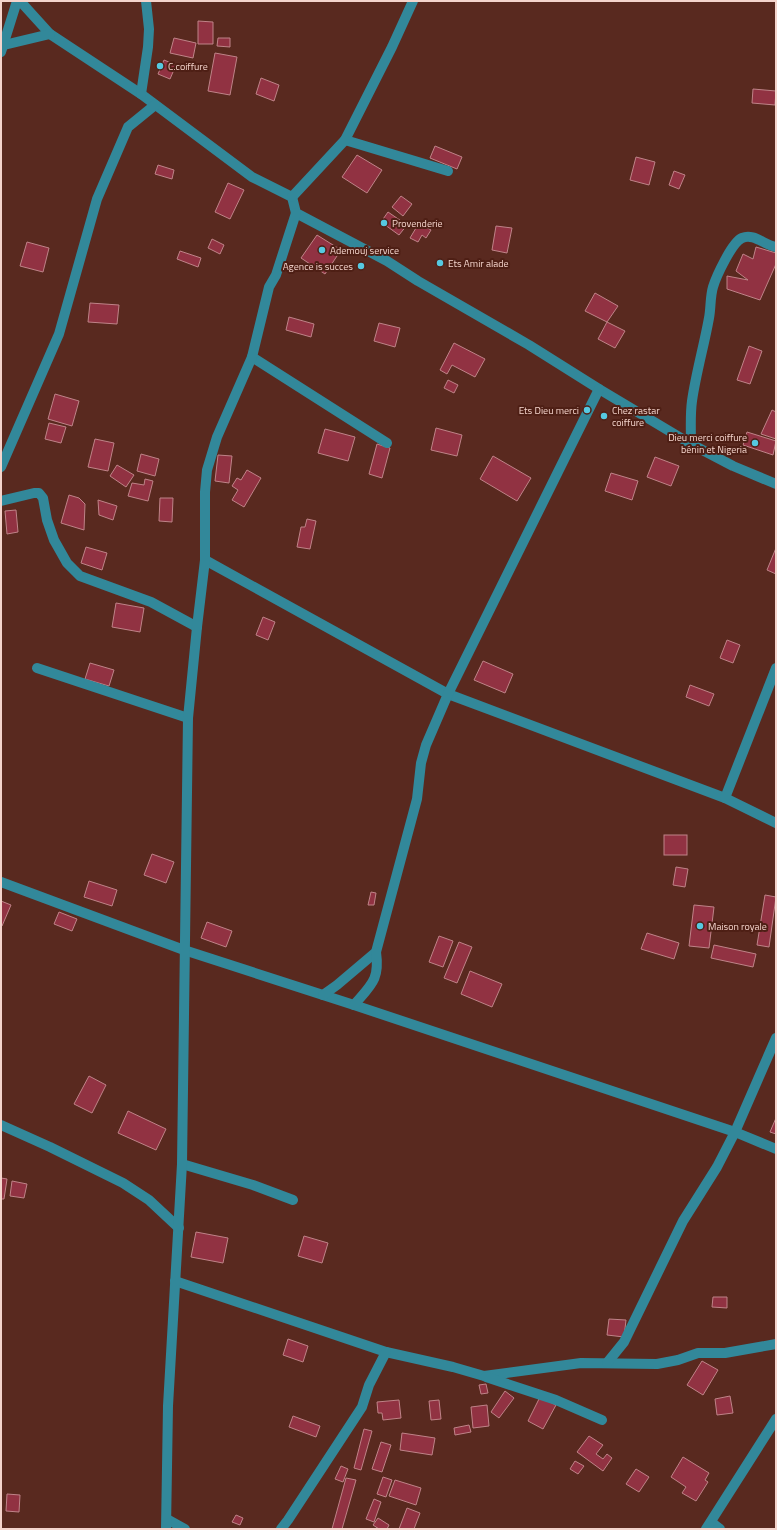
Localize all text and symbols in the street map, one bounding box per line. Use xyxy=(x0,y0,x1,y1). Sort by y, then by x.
place label: C.coiffure xyxy=(168,59,208,74)
marker: C.coiffure xyxy=(155,61,165,71)
place label: Provenderie xyxy=(392,216,443,231)
marker: Provenderie xyxy=(379,218,389,228)
place label: Ademouj service xyxy=(330,243,399,258)
marker: Ademouj service xyxy=(317,245,327,255)
place label: Ets Amir alade xyxy=(448,256,509,271)
marker: Ets Amir alade xyxy=(435,258,445,268)
place label: Agence is succes xyxy=(283,259,353,274)
marker: Agence is succes xyxy=(356,261,366,271)
place label: Ets Dieu merci xyxy=(519,403,579,418)
place label: Chez rastar coiffure xyxy=(612,403,660,430)
marker: Ets Dieu merci xyxy=(582,405,592,415)
marker: Chez rastar coiffure xyxy=(599,411,609,421)
place label: Dieu merci coiffure bénin et Nigeria xyxy=(668,430,747,457)
marker: Dieu merci coiffure bénin et Nigeria xyxy=(750,438,760,448)
place label: Maison royale xyxy=(708,919,767,934)
marker: Maison royale xyxy=(695,921,705,931)

